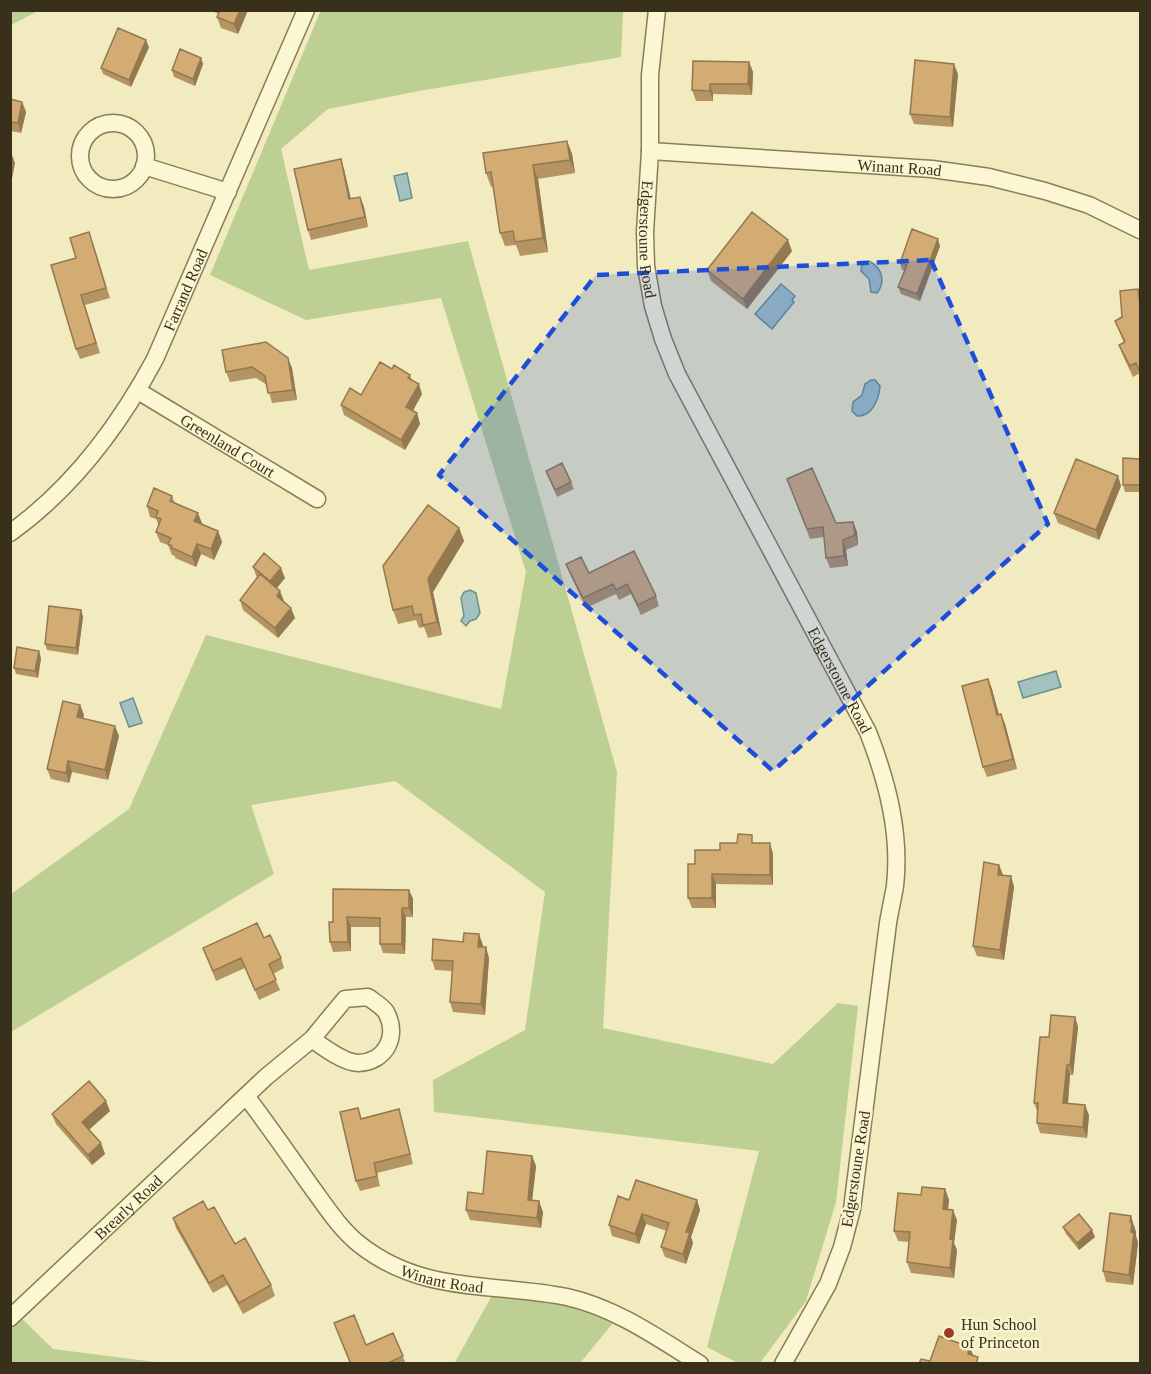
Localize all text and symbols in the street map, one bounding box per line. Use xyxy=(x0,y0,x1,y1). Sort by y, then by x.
street label: Winant Road xyxy=(857,156,943,179)
street label: Edgerstoune Road xyxy=(636,180,659,299)
street label: Farrand Road xyxy=(160,246,211,333)
street label: Greenland Court xyxy=(177,411,278,481)
street label: Edgerstoune Road xyxy=(805,624,875,736)
street label: Edgerstoune Road xyxy=(838,1110,874,1229)
street label: Brearly Road xyxy=(91,1172,165,1243)
street label: Winant Road xyxy=(398,1262,484,1296)
place label: Hun School of Princeton xyxy=(961,1316,1040,1351)
marker: Hun School of Princeton xyxy=(942,1326,956,1340)

